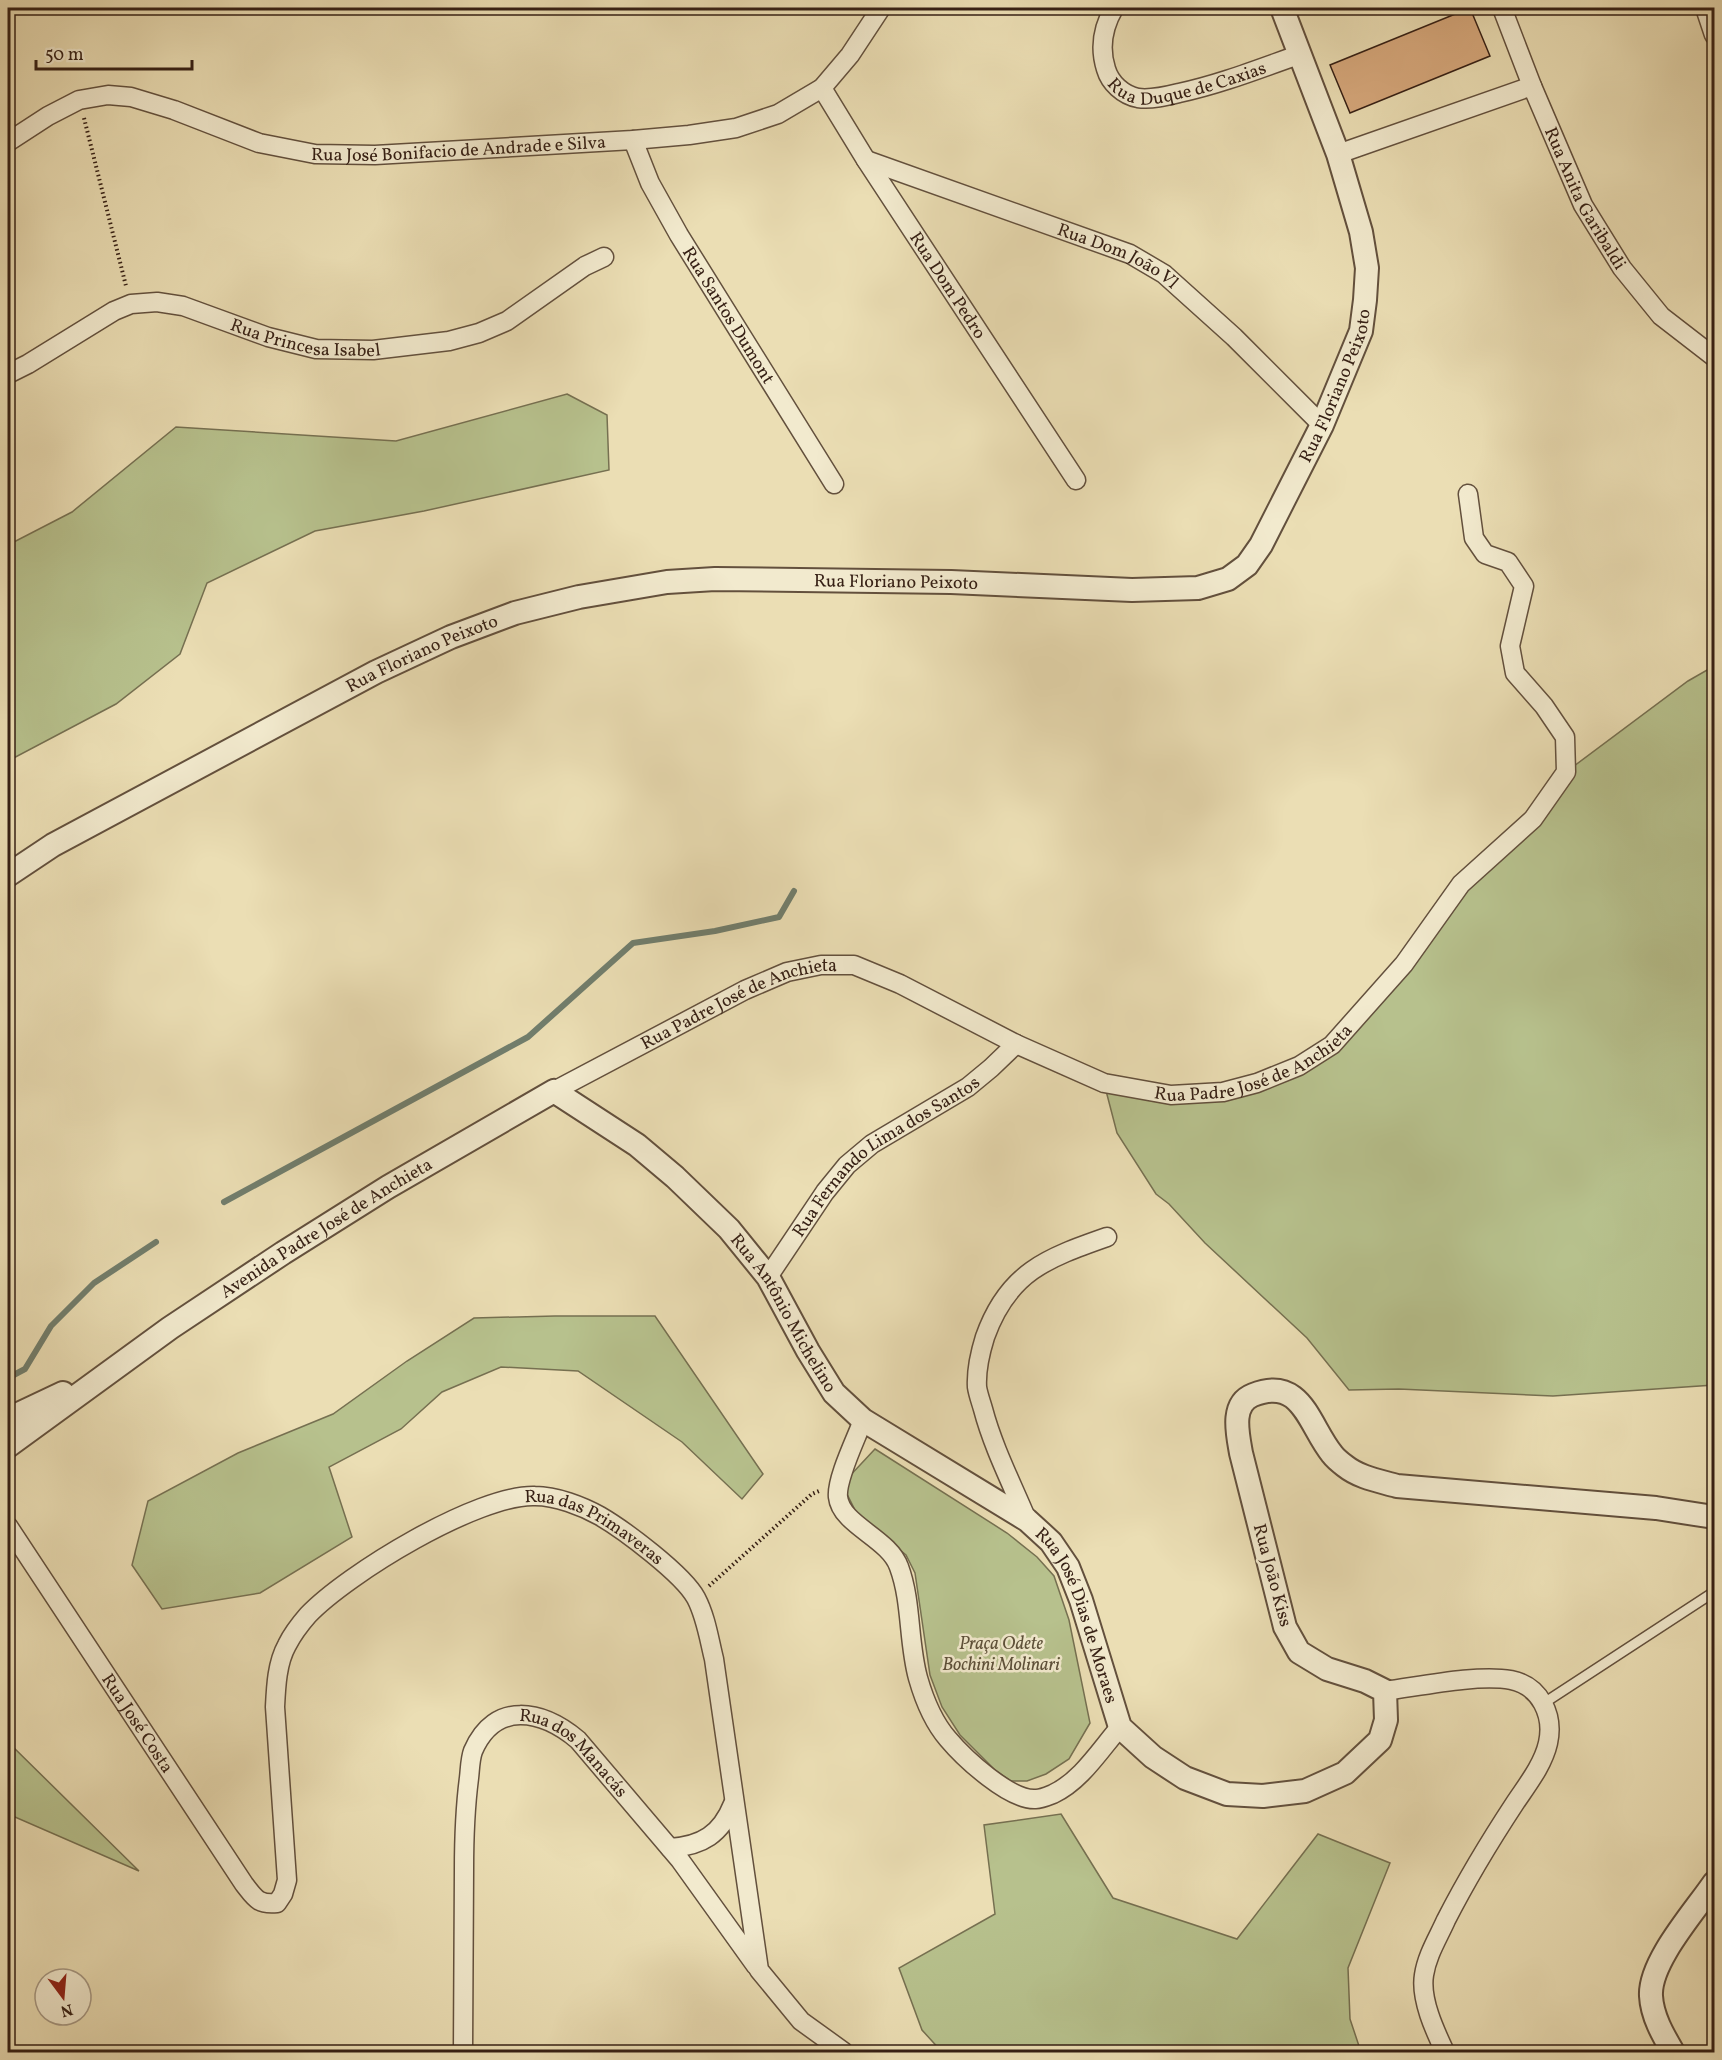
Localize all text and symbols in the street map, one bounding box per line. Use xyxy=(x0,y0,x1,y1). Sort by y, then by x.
scale bar xyxy=(36,33,192,71)
text: 50 m xyxy=(45,43,84,68)
street label: Rua Duque de Caxias xyxy=(1106,54,1272,82)
text: Rua Duque de Caxias xyxy=(1100,56,1270,113)
street label: Rua Anita Garibaldi xyxy=(1537,124,1631,275)
street label: Rua José Bonifacio de Andrade e Silva xyxy=(311,131,607,169)
street label: Rua Dom João Vl xyxy=(1053,218,1183,295)
street label: Rua Dom Pedro xyxy=(903,228,991,344)
street label: Rua Santos Dumont xyxy=(675,242,780,389)
street label: Rua Floriano Peixoto xyxy=(1294,307,1378,467)
street label: Rua Princesa Isabel xyxy=(226,313,382,364)
street label: Rua Floriano Peixoto xyxy=(814,569,979,597)
street label: Rua Floriano Peixoto xyxy=(342,610,502,700)
street label: Rua Padre José de Anchieta xyxy=(637,954,837,1057)
street label: Rua Padre José de Anchieta xyxy=(1152,1019,1359,1109)
street label: Rua Fernando Lima dos Santos xyxy=(787,1071,986,1243)
street label: Avenida Padre José de Anchieta xyxy=(216,1153,438,1305)
street label: Rua Antônio Michelino xyxy=(724,1229,842,1398)
street label: Rua das Primaveras xyxy=(524,1485,668,1572)
street label: Rua João Kiss xyxy=(1246,1521,1297,1630)
street label: Rua José Dias de Moraes xyxy=(1029,1522,1123,1707)
park label: Praça Odete Bochini Molinari xyxy=(942,1632,1060,1678)
street label: Rua José Costa xyxy=(95,1669,179,1779)
street label: Rua dos Manacás xyxy=(518,1704,633,1803)
north arrow xyxy=(33,1967,93,2027)
text: N xyxy=(58,1997,75,2022)

